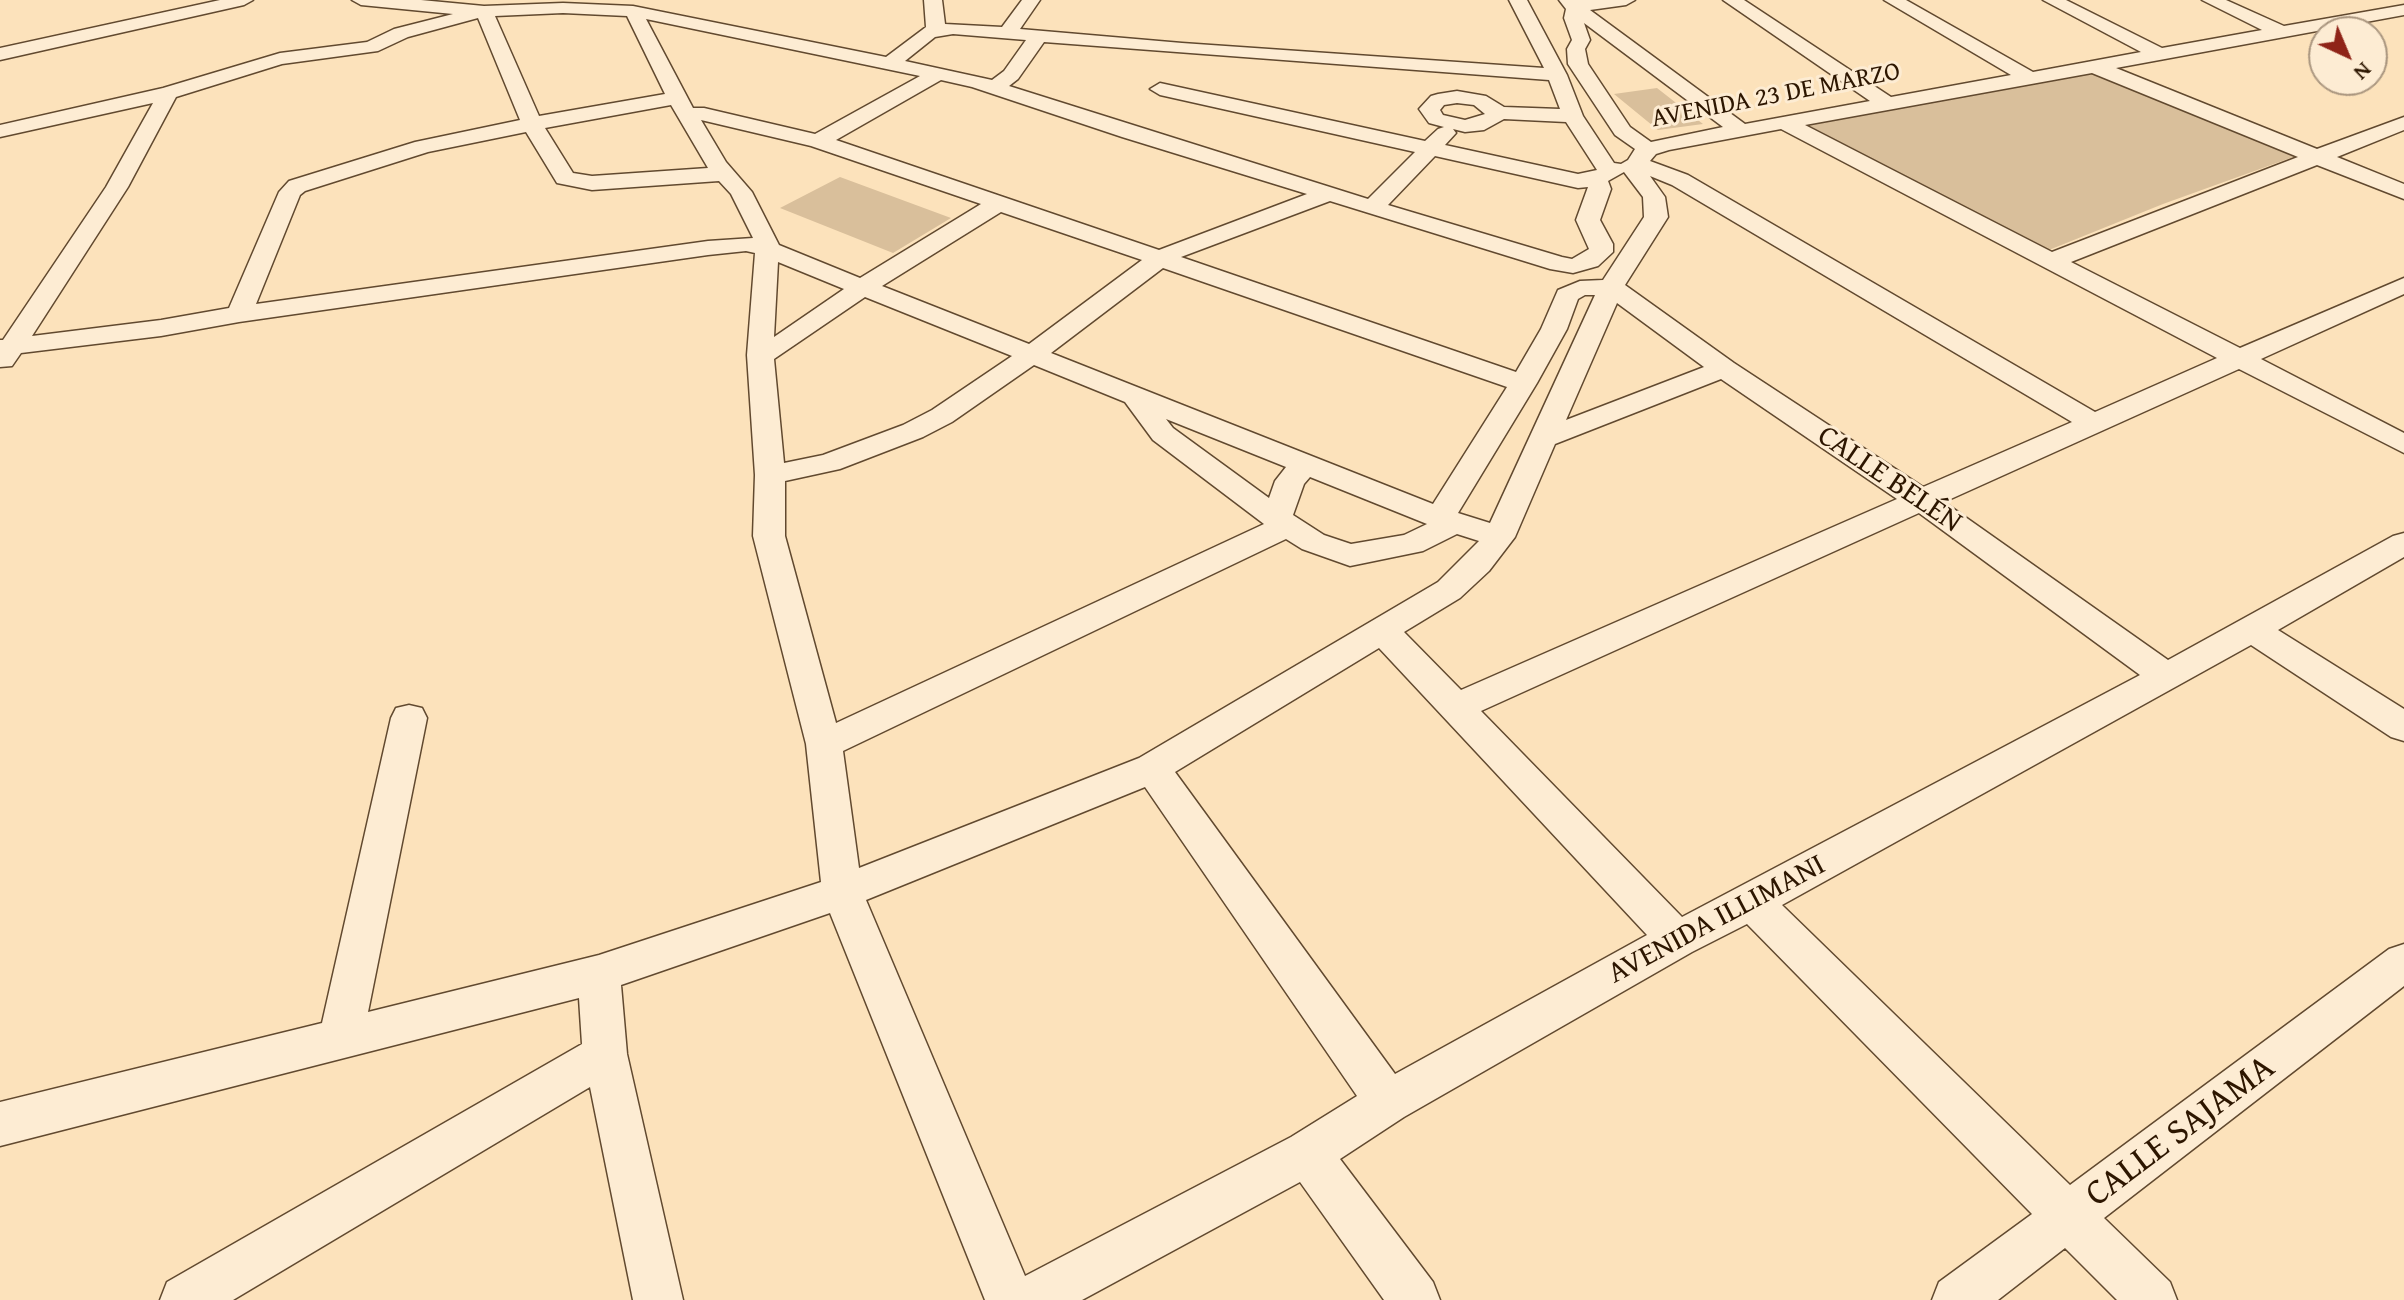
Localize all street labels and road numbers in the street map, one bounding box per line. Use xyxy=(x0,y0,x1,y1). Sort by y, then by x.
street label: AVENIDA 23 DE MARZO xyxy=(1649,57,1903,135)
street label: CALLE BELÉN xyxy=(1810,419,1968,541)
street label: AVENIDA ILLIMANI xyxy=(1602,848,1832,992)
street label: CALLE SAJAMA xyxy=(2078,1047,2284,1217)

